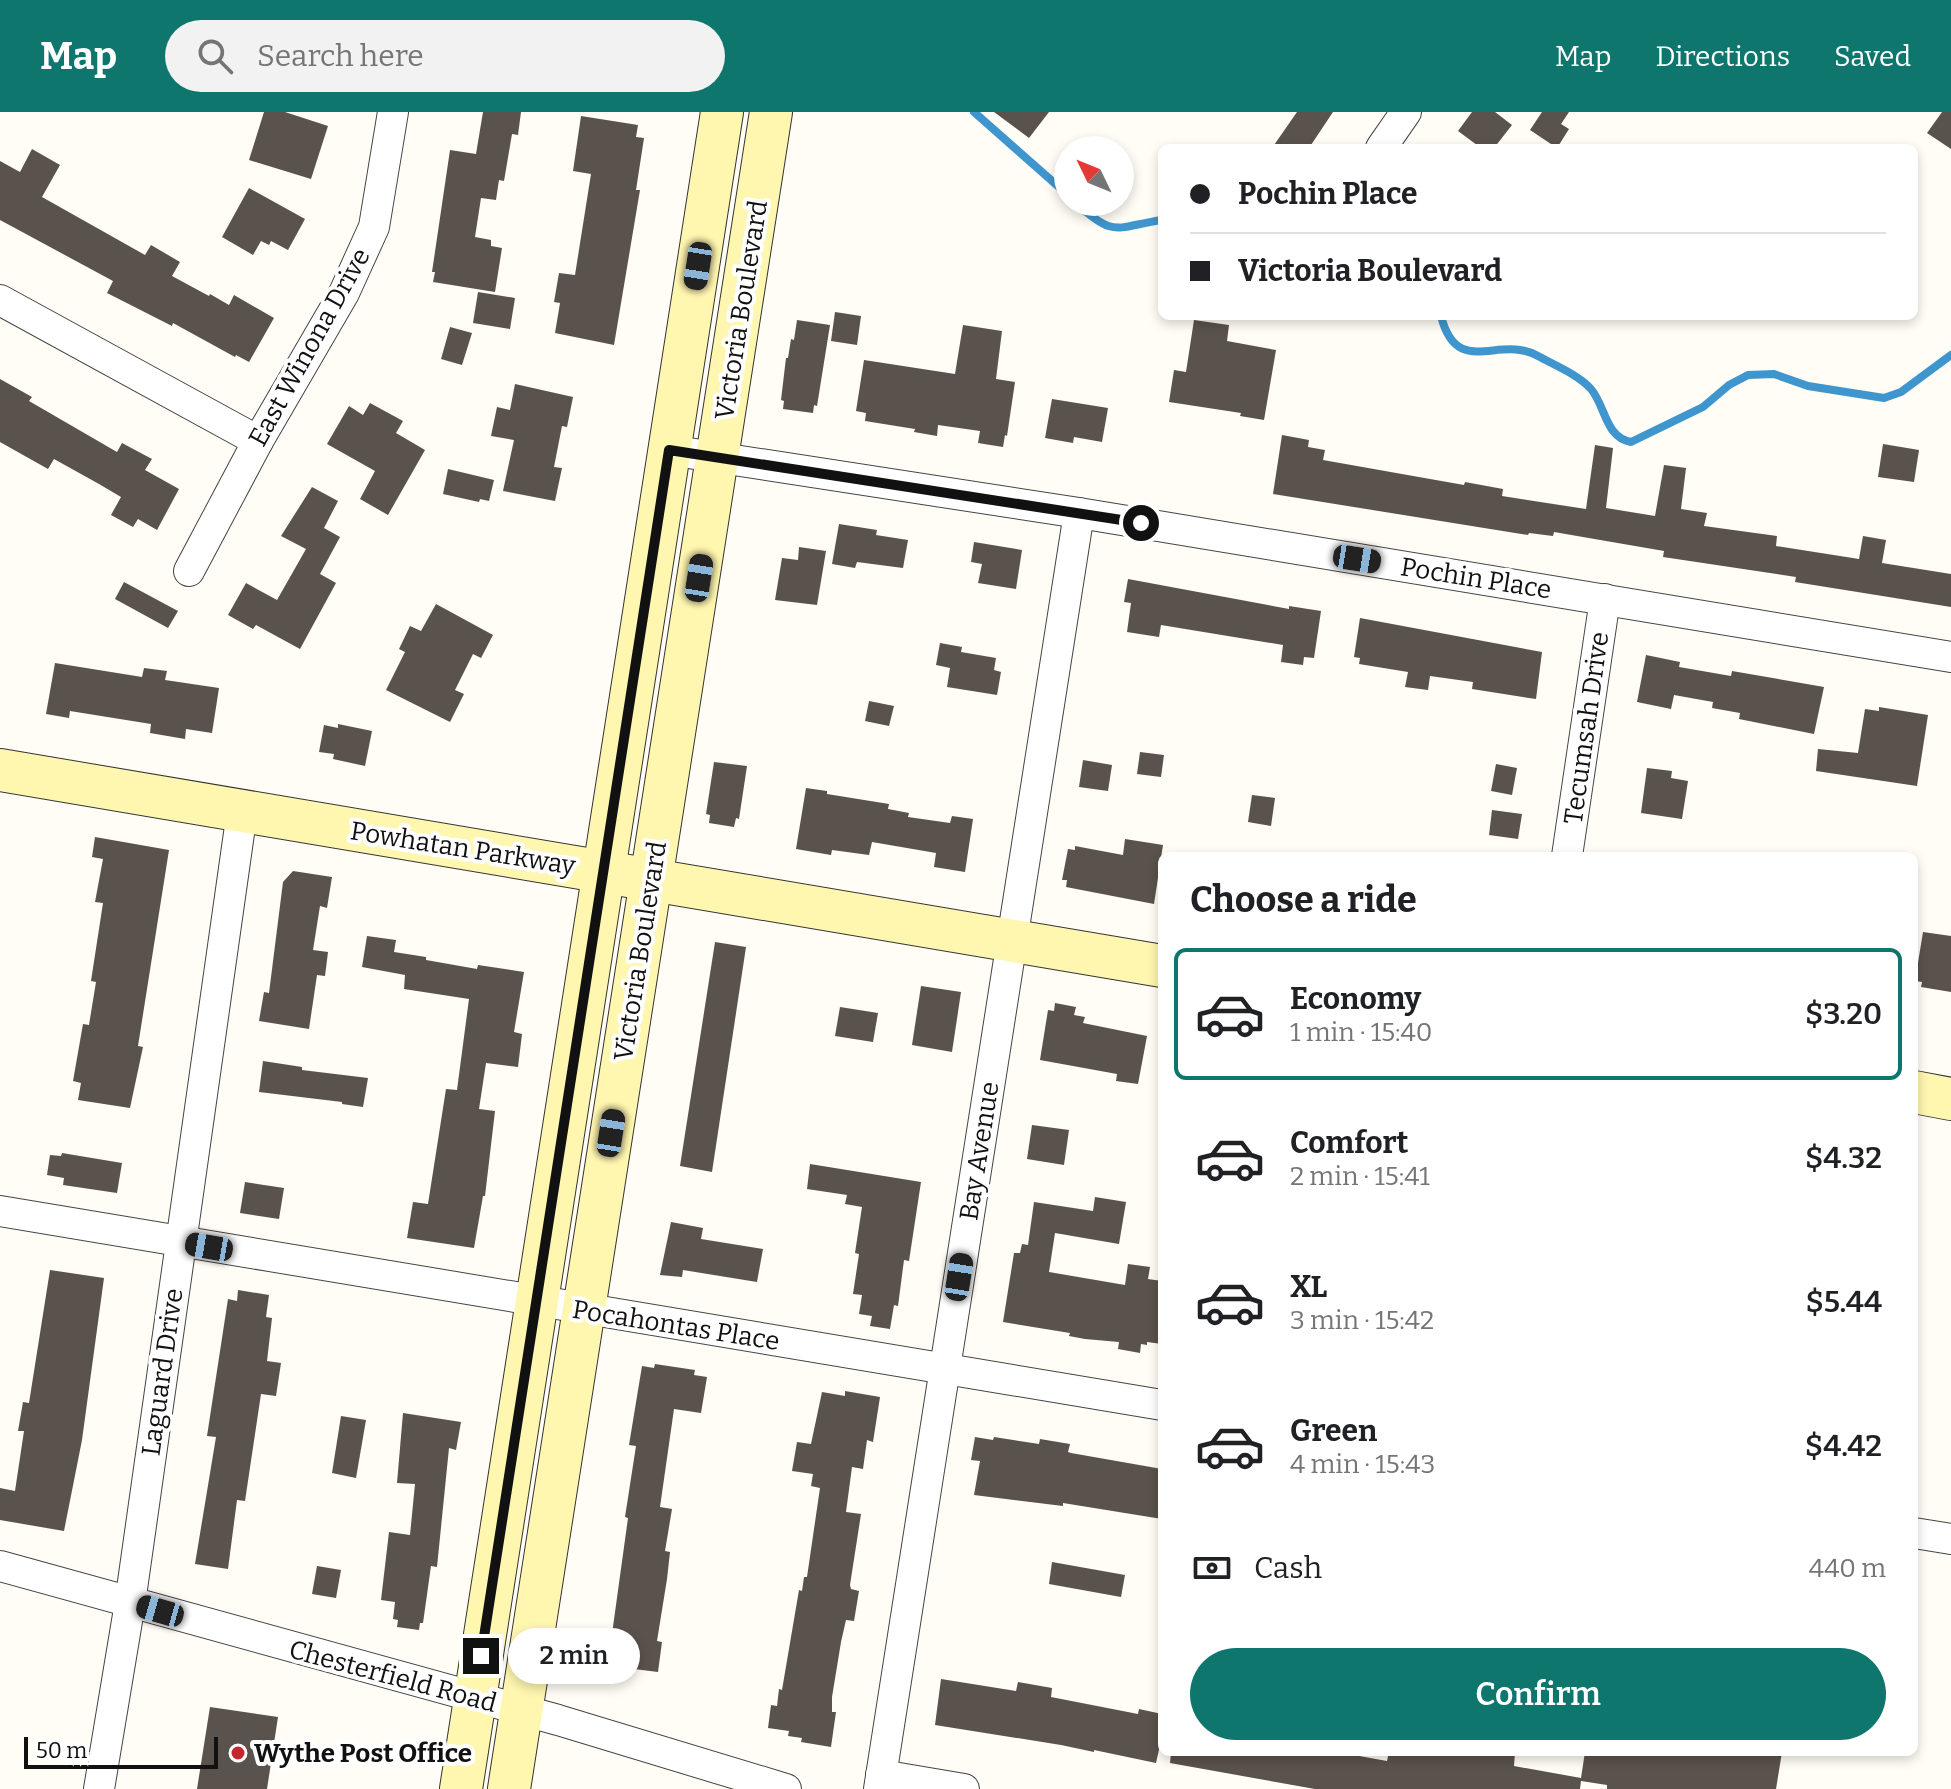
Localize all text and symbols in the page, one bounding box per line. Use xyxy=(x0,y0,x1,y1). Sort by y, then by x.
search box xyxy=(165,20,725,92)
text: Map xyxy=(40,33,117,79)
icon: search xyxy=(193,34,237,78)
text: Search here xyxy=(257,38,424,74)
text: Map xyxy=(1555,40,1611,73)
text: Directions xyxy=(1655,40,1790,73)
text: Saved xyxy=(1834,40,1911,73)
north arrow xyxy=(1054,136,1134,216)
map controls xyxy=(1054,136,1134,216)
text: Pochin Place xyxy=(1238,176,1417,212)
street label: Victoria Boulevard xyxy=(709,198,774,422)
car xyxy=(682,240,714,292)
street label: East Winona Drive xyxy=(242,243,377,452)
text: Victoria Boulevard xyxy=(1238,253,1502,289)
route start xyxy=(1123,505,1159,541)
car xyxy=(1331,543,1383,575)
street label: Pochin Place xyxy=(1398,551,1553,606)
car xyxy=(683,552,715,604)
street label: Tecumsah Drive xyxy=(1558,630,1615,826)
street label: Powhatan Parkway xyxy=(348,815,578,882)
street label: Victoria Boulevard xyxy=(608,839,673,1063)
text: Choose a ride xyxy=(1190,878,1417,922)
icon: car xyxy=(1194,978,1266,1050)
text: Economy xyxy=(1290,981,1421,1017)
text: $3.20 xyxy=(1805,996,1882,1032)
text: 1 min · 15:40 xyxy=(1290,1017,1432,1048)
street label: Bay Avenue xyxy=(953,1080,1006,1223)
car xyxy=(595,1107,627,1159)
icon: car xyxy=(1194,1122,1266,1194)
text: Comfort xyxy=(1290,1125,1408,1161)
text: $4.32 xyxy=(1805,1140,1882,1176)
text: 2 min · 15:41 xyxy=(1290,1161,1430,1192)
car xyxy=(183,1231,235,1263)
car xyxy=(943,1251,975,1303)
icon: car xyxy=(1194,1266,1266,1338)
text: XL xyxy=(1290,1269,1327,1305)
text: $5.44 xyxy=(1805,1284,1882,1320)
street label: Laguard Drive xyxy=(135,1286,190,1458)
street label: Pocahontas Place xyxy=(570,1294,782,1357)
text: 3 min · 15:42 xyxy=(1290,1305,1434,1336)
icon: car xyxy=(1194,1410,1266,1482)
text: Green xyxy=(1290,1413,1377,1449)
text: $4.42 xyxy=(1805,1428,1882,1464)
text: 4 min · 15:43 xyxy=(1290,1449,1435,1480)
icon: cash xyxy=(1190,1546,1234,1590)
text: Cash xyxy=(1254,1550,1322,1586)
text: 440 m xyxy=(1809,1553,1886,1584)
car xyxy=(134,1593,186,1629)
callout: 2 min xyxy=(509,1628,641,1684)
street label: Chesterfield Road xyxy=(286,1634,500,1719)
route end xyxy=(463,1638,499,1674)
text: 2 min xyxy=(540,1640,608,1671)
button: Confirm xyxy=(1190,1648,1886,1740)
scale bar xyxy=(24,1733,218,1769)
text: 50 m xyxy=(36,1737,87,1764)
place label: Wythe Post Office xyxy=(254,1738,472,1769)
marker: Wythe Post Office xyxy=(229,1744,247,1762)

